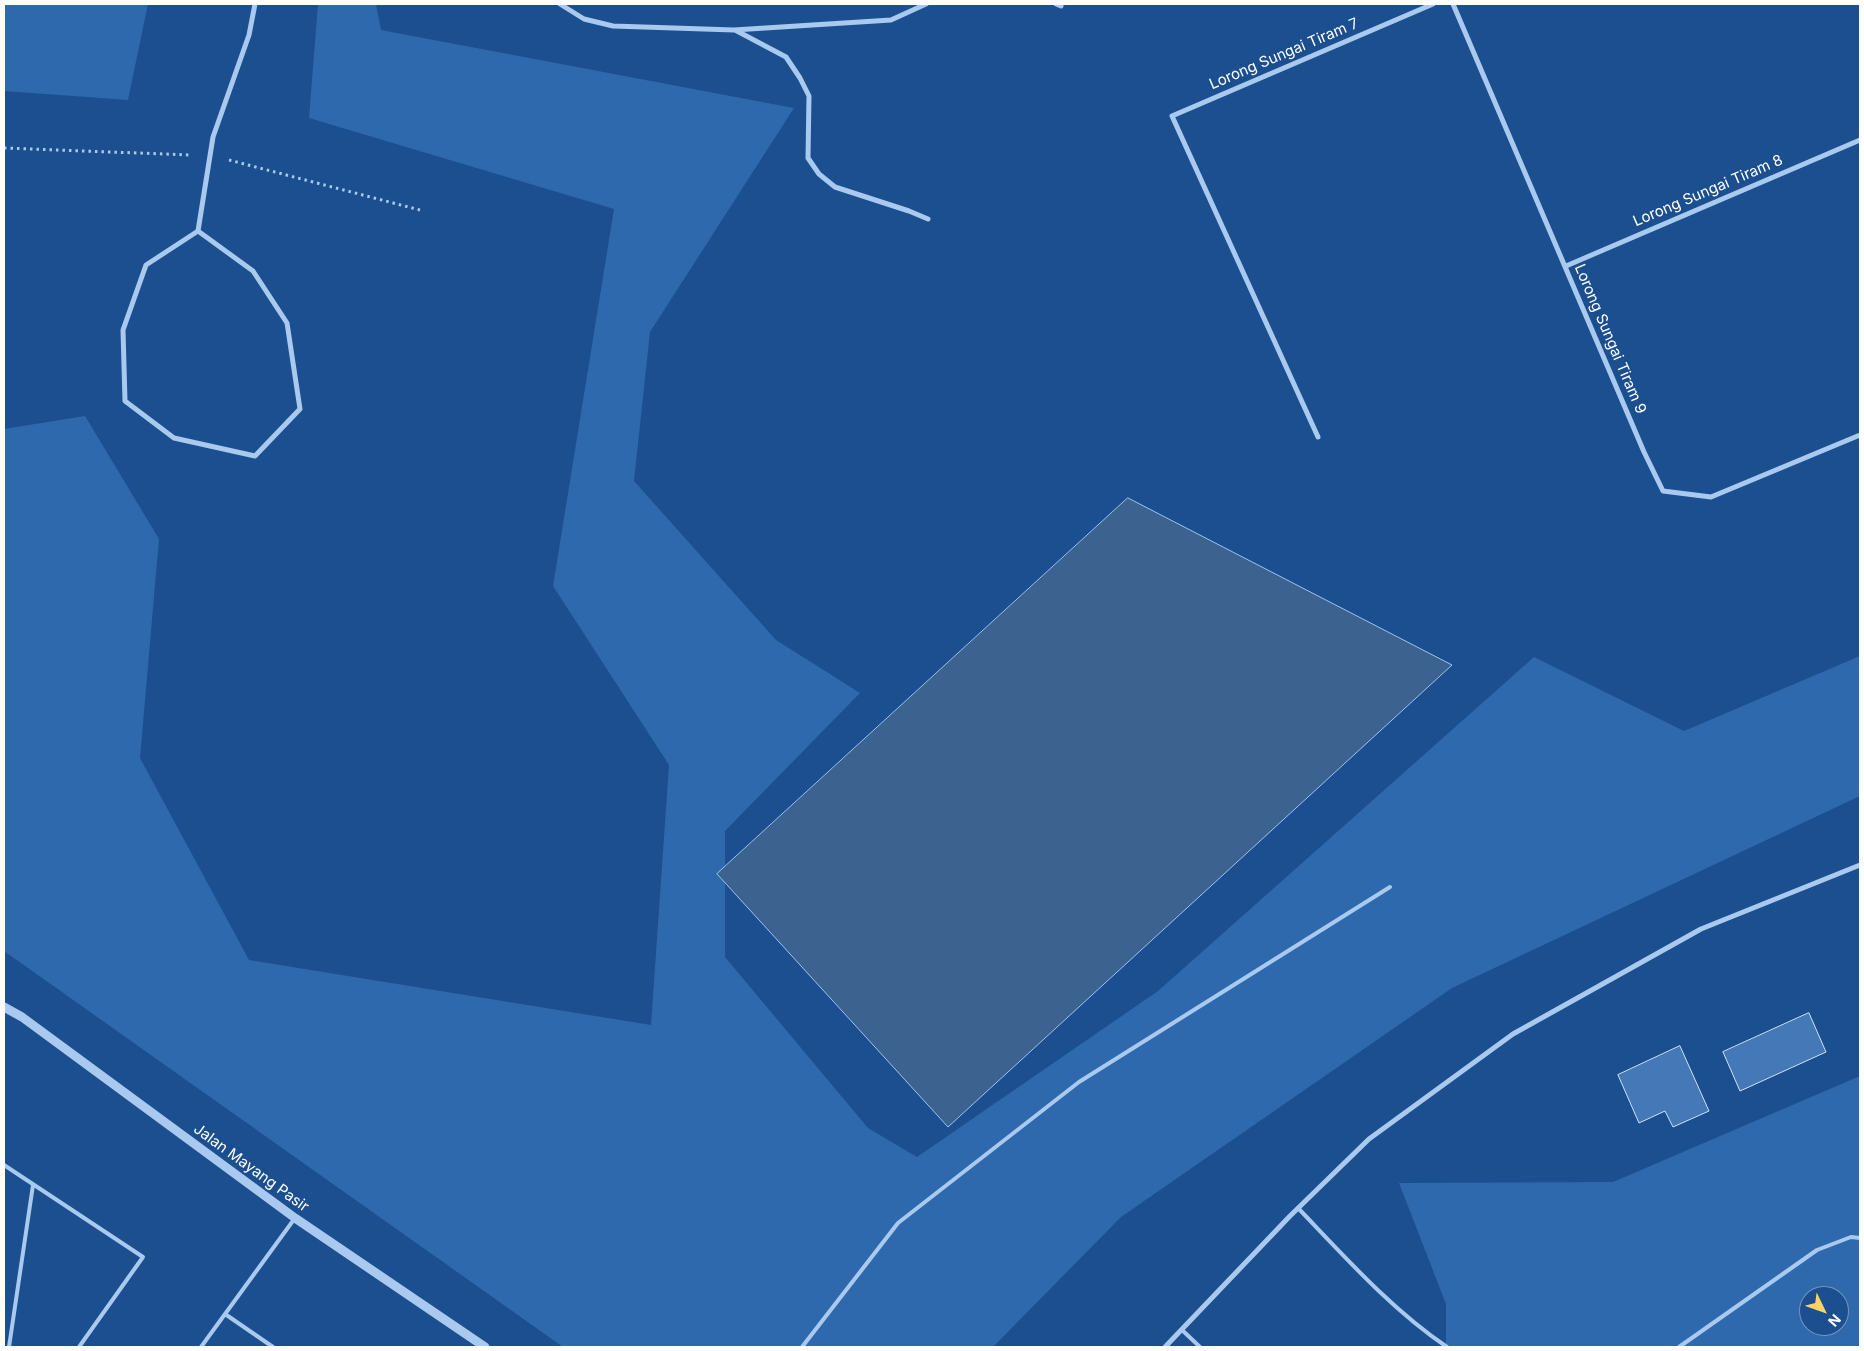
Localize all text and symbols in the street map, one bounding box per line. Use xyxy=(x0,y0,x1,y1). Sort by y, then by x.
street label: Lorong Sungai Tiram 7 xyxy=(1207,14,1361,94)
street label: Lorong Sungai Tiram 8 xyxy=(1630,151,1786,231)
street label: Lorong Sungai Tiram 9 xyxy=(1570,261,1650,417)
street label: Jalan Mayang Pasir xyxy=(190,1120,312,1216)
north arrow xyxy=(1799,1286,1849,1336)
text: N xyxy=(1825,1311,1845,1330)

